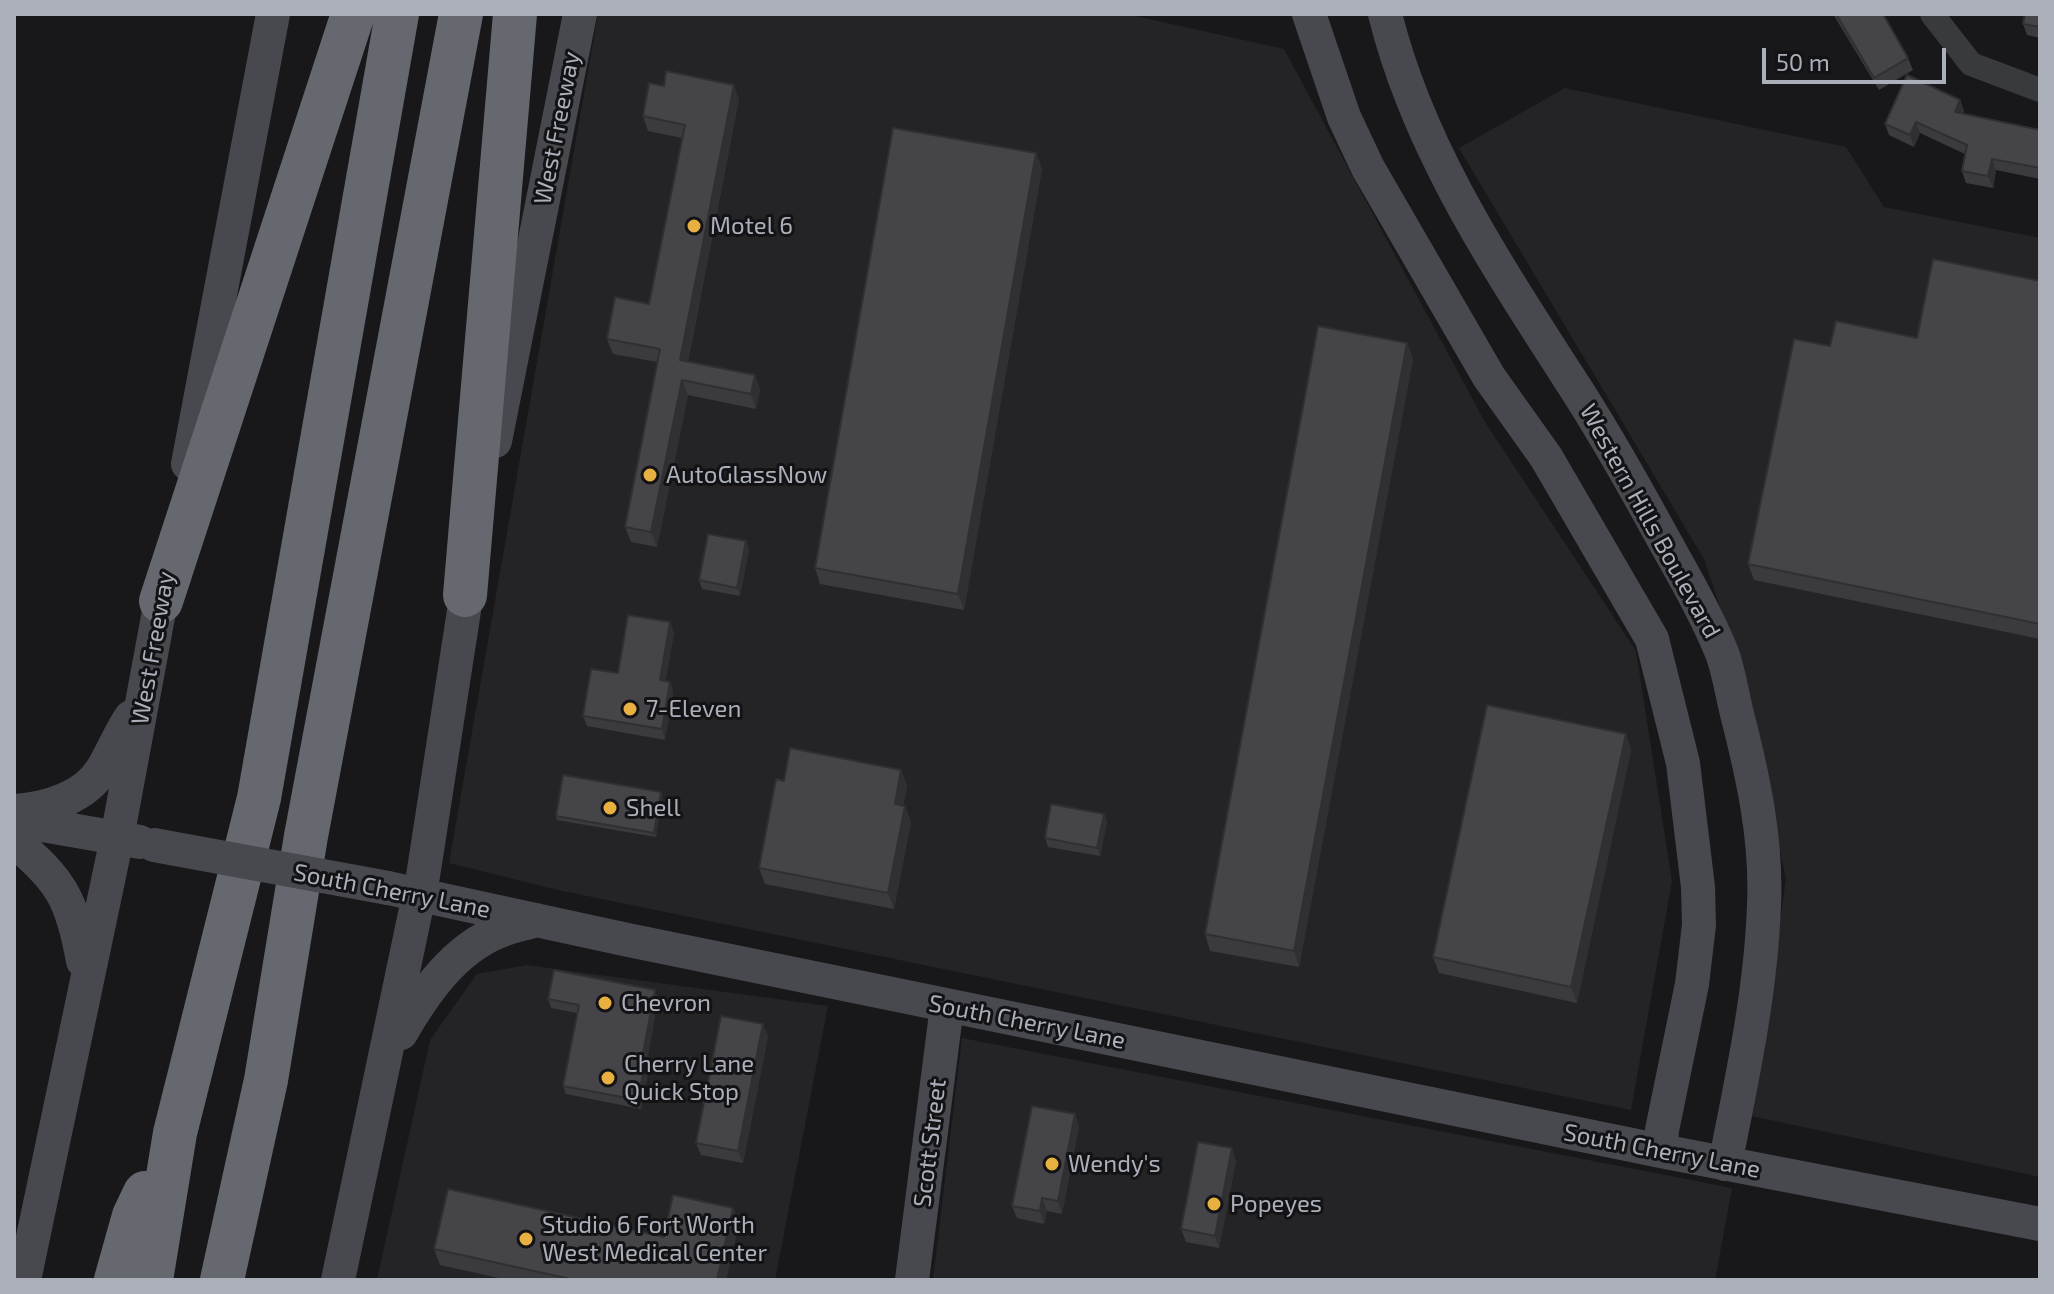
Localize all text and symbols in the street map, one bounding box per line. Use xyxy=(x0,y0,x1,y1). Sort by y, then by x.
scale bar xyxy=(1766,32,1950,82)
text: 50 m xyxy=(1776,47,1830,76)
street label: West Freeway xyxy=(528,49,586,207)
place label: Motel 6 xyxy=(710,212,793,240)
marker: Motel 6 xyxy=(685,217,703,235)
street label: Western Hills Boulevard xyxy=(1574,399,1726,643)
place label: AutoGlassNow xyxy=(666,461,827,489)
marker: AutoGlassNow xyxy=(641,466,659,484)
street label: West Freeway xyxy=(125,569,181,727)
place label: 7-Eleven xyxy=(646,695,741,723)
marker: 7-Eleven xyxy=(621,700,639,718)
place label: Shell xyxy=(626,794,681,822)
marker: Shell xyxy=(601,799,619,817)
street label: South Cherry Lane xyxy=(291,858,493,924)
place label: Chevron xyxy=(621,989,711,1017)
street label: South Cherry Lane xyxy=(926,989,1128,1055)
marker: Chevron xyxy=(596,994,614,1012)
place label: Cherry Lane Quick Stop xyxy=(624,1050,754,1106)
marker: Cherry Lane Quick Stop xyxy=(599,1069,617,1087)
street label: Scott Street xyxy=(908,1077,952,1209)
street label: South Cherry Lane xyxy=(1561,1118,1763,1184)
place label: Wendy's xyxy=(1068,1150,1161,1178)
marker: Wendy's xyxy=(1043,1155,1061,1173)
place label: Popeyes xyxy=(1230,1190,1322,1218)
marker: Popeyes xyxy=(1205,1195,1223,1213)
place label: Studio 6 Fort Worth West Medical Center xyxy=(542,1211,767,1267)
marker: Studio 6 Fort Worth West Medical Center xyxy=(517,1230,535,1248)

